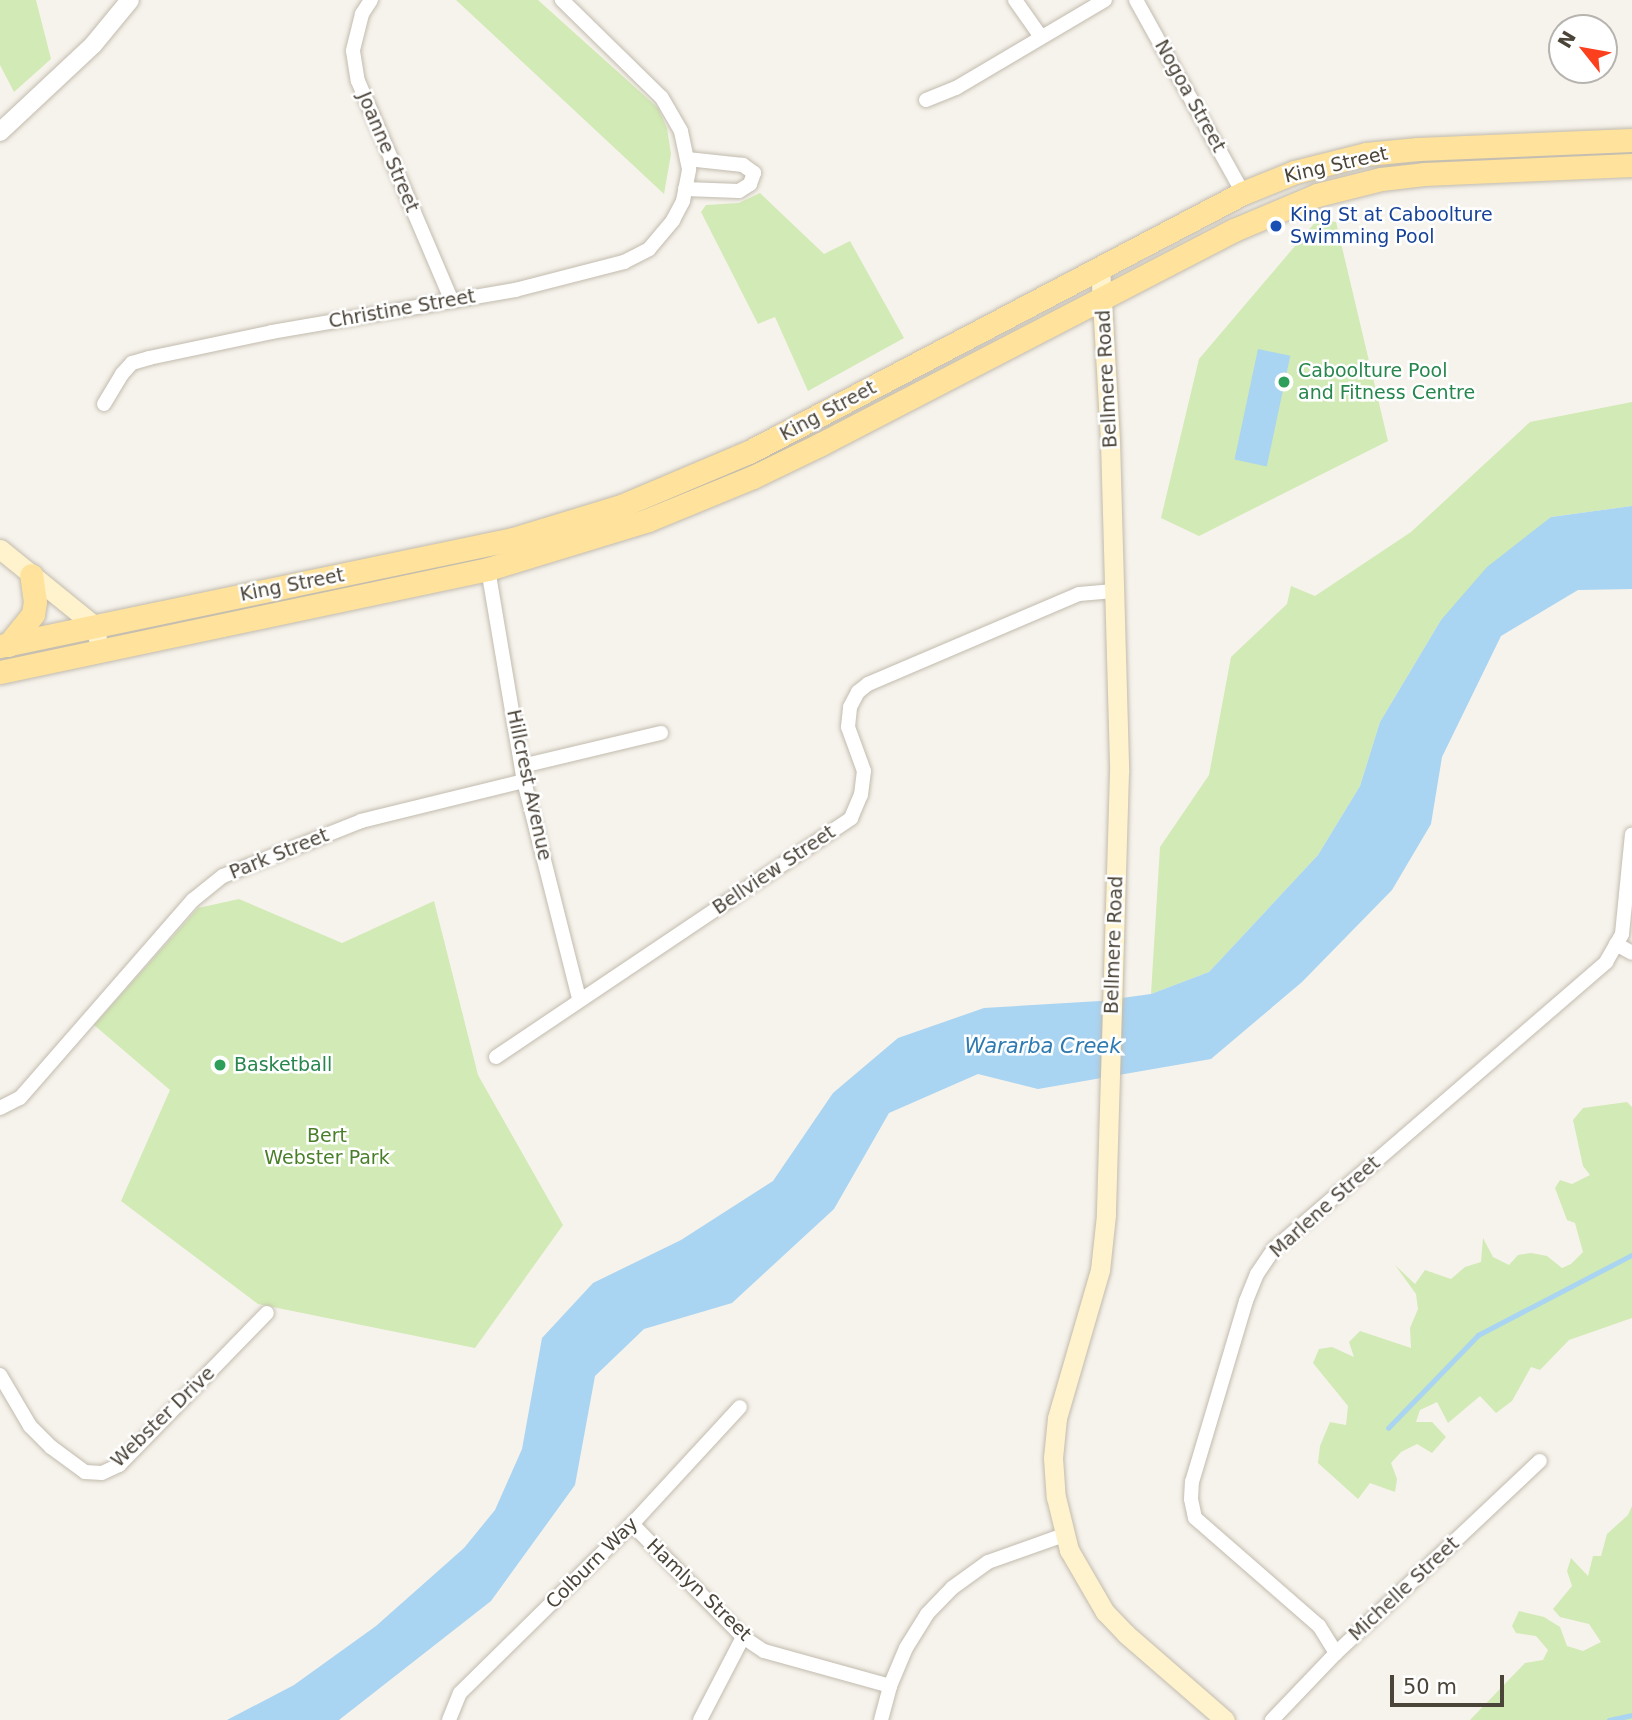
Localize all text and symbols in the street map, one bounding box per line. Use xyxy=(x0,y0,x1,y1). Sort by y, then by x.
north arrow xyxy=(1548,14,1618,84)
text: N xyxy=(1553,27,1580,52)
street label: Nogoa Street xyxy=(1150,36,1230,156)
street label: Joanne Street xyxy=(352,88,424,216)
street label: King Street xyxy=(1282,142,1390,188)
place label: King St at Caboolture Swimming Pool xyxy=(1290,204,1493,248)
marker: King St at Caboolture Swimming Pool xyxy=(1268,218,1284,234)
street label: Christine Street xyxy=(327,285,477,333)
street label: Bellmere Road xyxy=(1092,309,1122,449)
place label: Caboolture Pool and Fitness Centre xyxy=(1298,360,1475,404)
marker: Caboolture Pool and Fitness Centre xyxy=(1276,374,1292,390)
street label: King Street xyxy=(776,376,880,446)
street label: King Street xyxy=(238,564,346,606)
street label: Hillcrest Avenue xyxy=(502,707,556,863)
street label: Bellview Street xyxy=(708,821,840,919)
street label: Park Street xyxy=(226,824,332,884)
street label: Bellmere Road xyxy=(1100,876,1128,1014)
water label: Wararba Creek xyxy=(965,1033,1121,1059)
place label: Basketball xyxy=(234,1054,332,1076)
marker: Basketball xyxy=(212,1057,228,1073)
park label: Bert Webster Park xyxy=(264,1125,390,1169)
street label: Marlene Street xyxy=(1265,1152,1385,1262)
street label: Webster Drive xyxy=(107,1362,219,1472)
street label: Colburn Way xyxy=(541,1512,643,1614)
street label: Michelle Street xyxy=(1344,1532,1464,1646)
street label: Hamlyn Street xyxy=(642,1534,756,1646)
scale bar xyxy=(1394,1660,1508,1704)
text: 50 m xyxy=(1403,1675,1457,1699)

